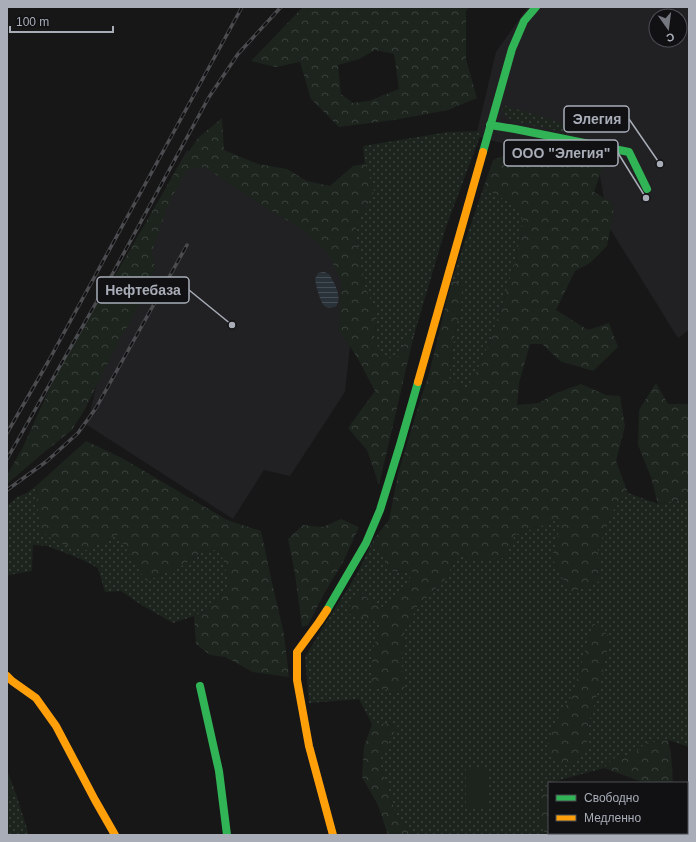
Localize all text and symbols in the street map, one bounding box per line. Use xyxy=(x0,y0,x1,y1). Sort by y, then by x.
scale bar xyxy=(10,8,113,34)
north arrow xyxy=(648,8,688,48)
text: 100 m xyxy=(16,15,49,29)
text: С xyxy=(665,31,676,44)
callout: Элегия xyxy=(564,106,629,132)
text: Элегия xyxy=(573,111,621,127)
callout: ООО "Элегия" xyxy=(504,140,618,166)
text: ООО "Элегия" xyxy=(512,145,610,161)
callout: Нефтебаза xyxy=(97,277,189,303)
text: Нефтебаза xyxy=(105,282,181,298)
legend xyxy=(548,782,688,834)
text: Свободно xyxy=(584,791,639,805)
text: Медленно xyxy=(584,811,641,825)

